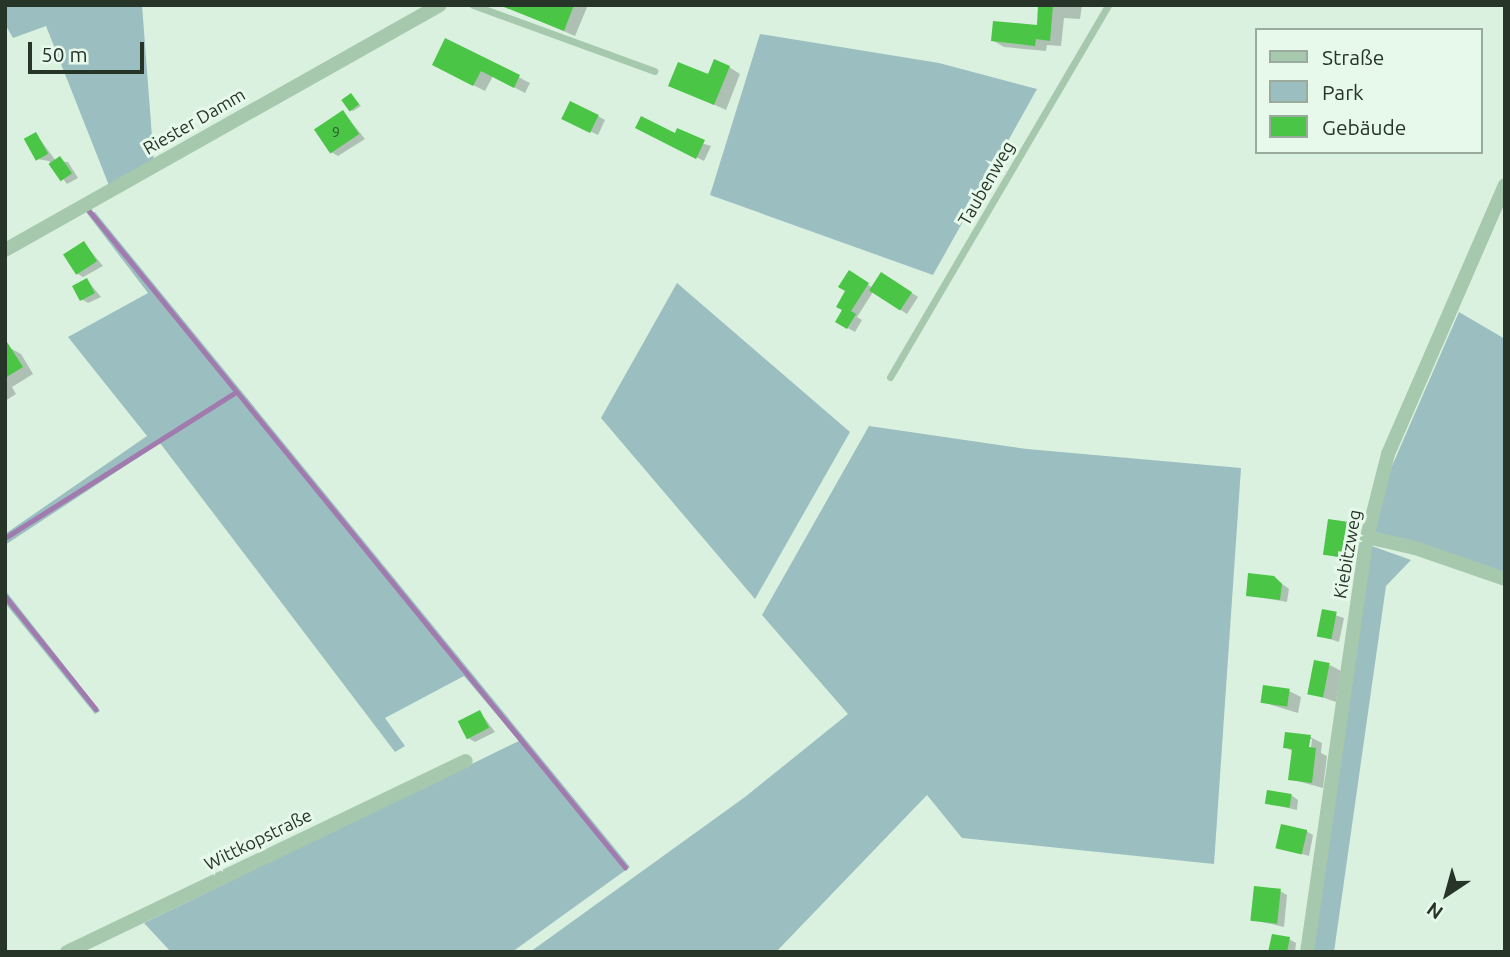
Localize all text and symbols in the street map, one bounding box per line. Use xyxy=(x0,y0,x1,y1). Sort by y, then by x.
scale bar xyxy=(32,28,147,72)
legend xyxy=(1254,28,1482,154)
text: 50 m xyxy=(41,42,88,66)
text: Straße xyxy=(1322,45,1384,69)
text: Park xyxy=(1322,80,1364,104)
street label: Riester Damm xyxy=(139,83,249,159)
text: Gebäude xyxy=(1322,115,1406,139)
house number: 9 xyxy=(332,124,340,140)
street label: Taubenweg xyxy=(953,137,1019,229)
street label: Kiebitzweg xyxy=(1329,508,1365,600)
street label: Wittkopstraße xyxy=(201,804,315,874)
north arrow xyxy=(1412,859,1482,929)
text: N xyxy=(1422,898,1447,924)

